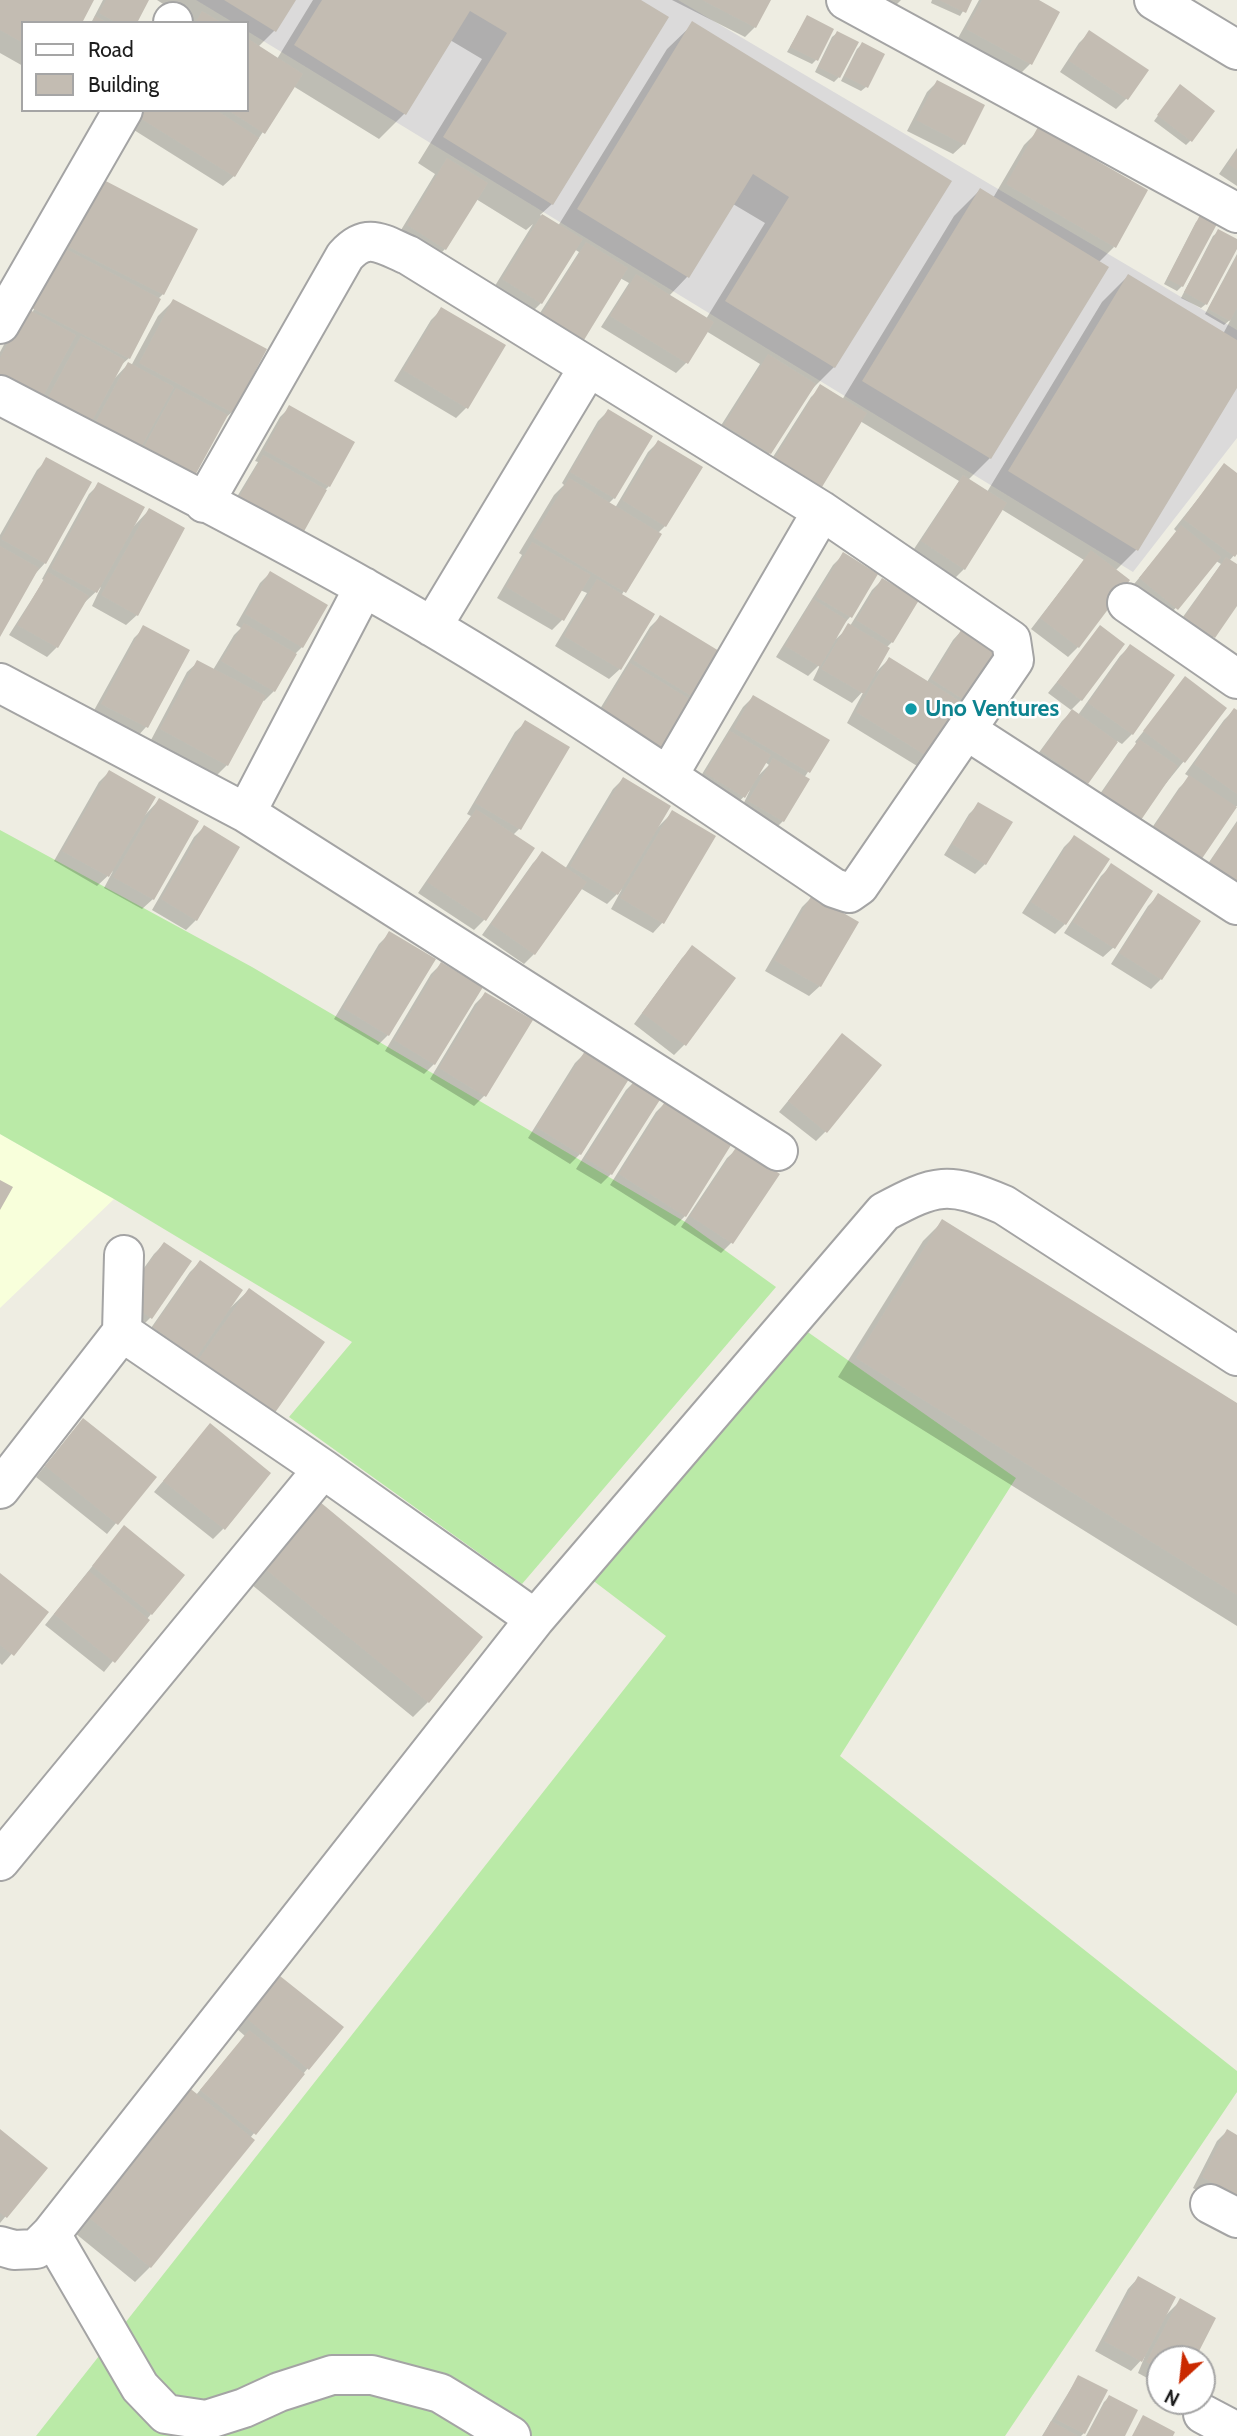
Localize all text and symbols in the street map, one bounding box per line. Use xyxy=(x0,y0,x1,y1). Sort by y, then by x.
legend xyxy=(21,21,248,112)
text: Road xyxy=(88,37,134,62)
text: Building xyxy=(88,72,159,97)
place label: Uno Ventures xyxy=(925,695,1059,723)
marker: Uno Ventures xyxy=(903,701,919,717)
north arrow xyxy=(1146,2345,1216,2415)
text: N xyxy=(1161,2384,1183,2411)

